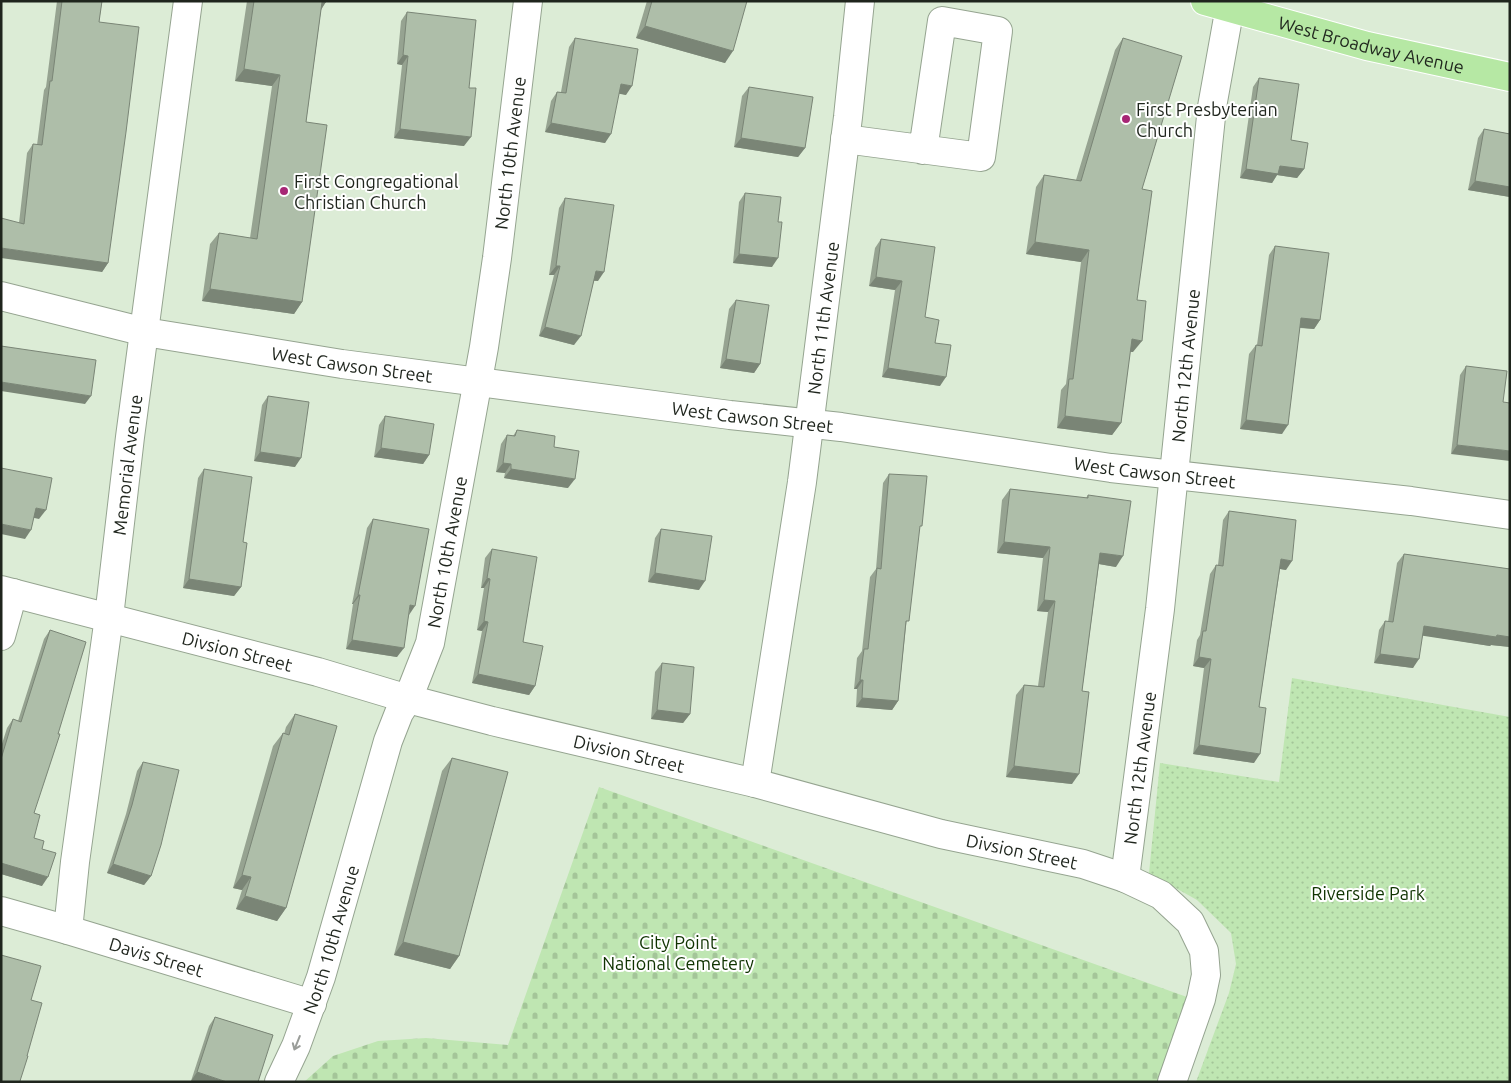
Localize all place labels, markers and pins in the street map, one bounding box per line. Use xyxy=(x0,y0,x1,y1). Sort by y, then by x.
place label: First Presbyterian Church xyxy=(1136,99,1278,140)
marker: First Presbyterian Church xyxy=(1120,113,1132,125)
place label: First Congregational Christian Church xyxy=(294,171,459,212)
marker: First Congregational Christian Church xyxy=(278,185,290,197)

